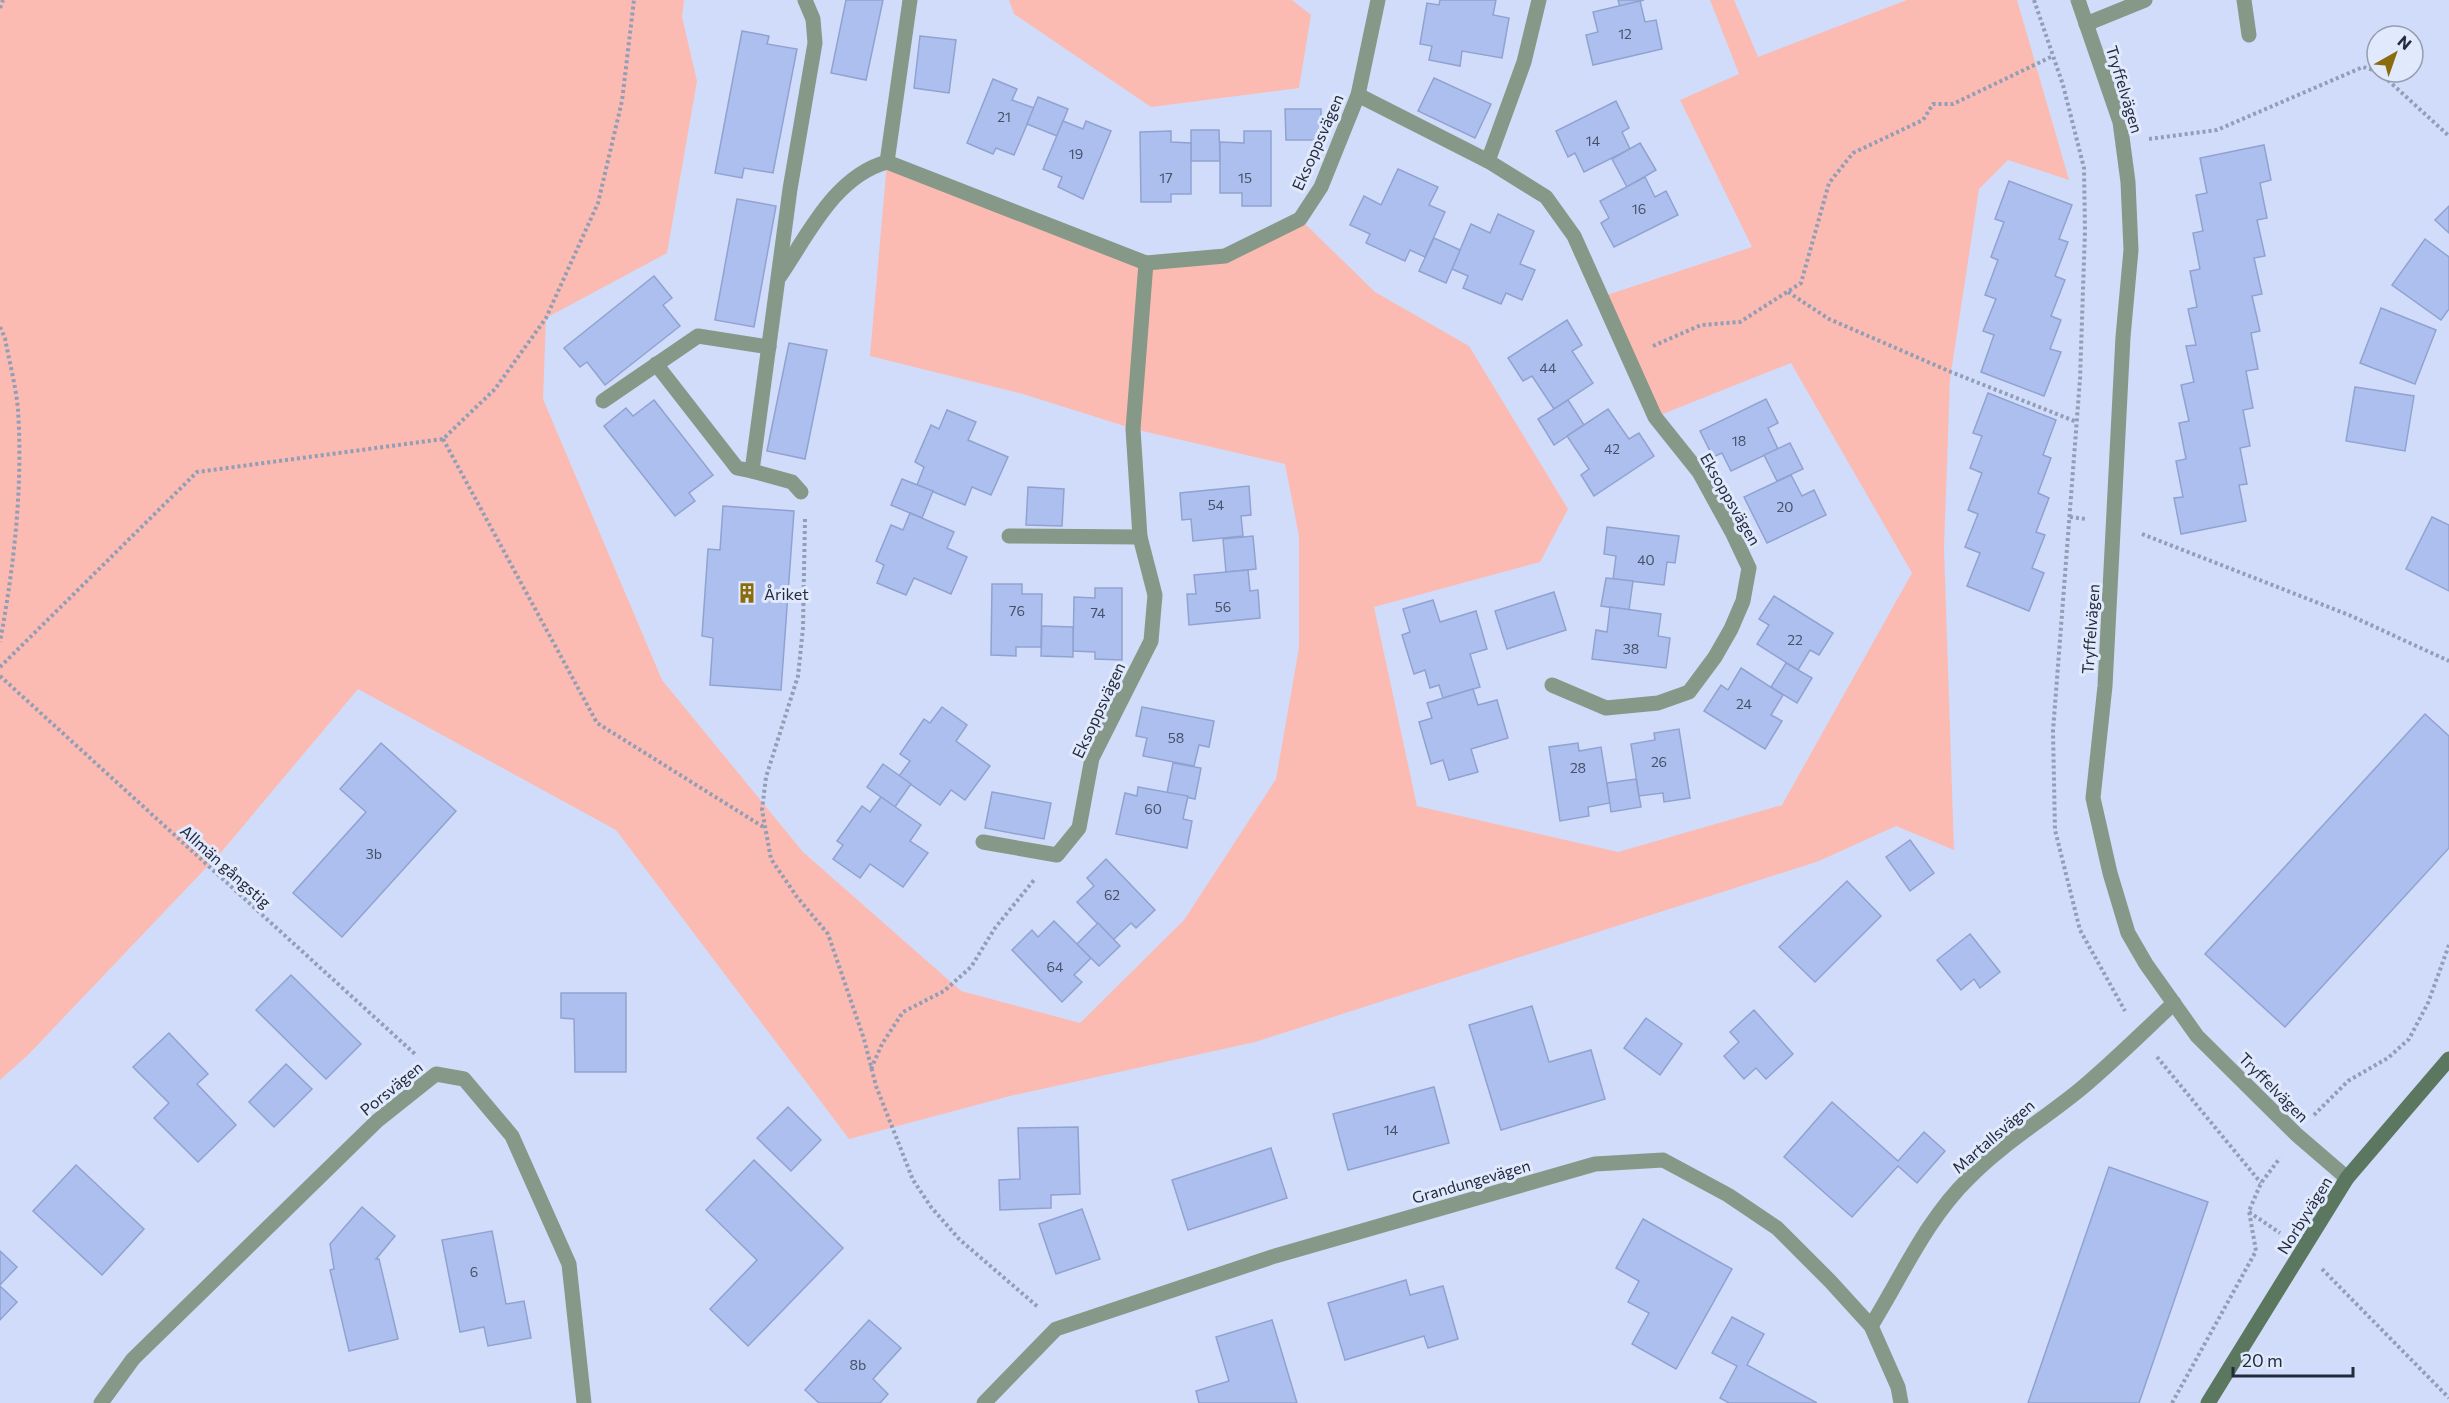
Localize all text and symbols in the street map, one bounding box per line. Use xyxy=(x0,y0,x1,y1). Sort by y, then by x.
north arrow xyxy=(2365,24,2425,84)
house number: 12 xyxy=(1618,25,1632,42)
text: N xyxy=(2394,31,2416,53)
street label: Tryffelvägen xyxy=(2103,43,2147,135)
street label: Eksoppsvägen xyxy=(1287,91,1347,193)
house number: 21 xyxy=(997,108,1011,125)
house number: 14 xyxy=(1586,132,1601,149)
house number: 19 xyxy=(1069,145,1083,162)
house number: 17 xyxy=(1159,169,1173,186)
house number: 15 xyxy=(1238,169,1252,186)
house number: 16 xyxy=(1632,200,1646,217)
house number: 44 xyxy=(1540,359,1557,376)
house number: 18 xyxy=(1732,432,1746,449)
house number: 42 xyxy=(1604,440,1620,457)
street label: Eksoppsvägen xyxy=(1697,449,1765,549)
house number: 54 xyxy=(1208,496,1225,513)
house number: 20 xyxy=(1777,498,1793,515)
house number: 40 xyxy=(1637,551,1655,568)
building icon: Åriket xyxy=(735,581,759,605)
street label: Tryffelvägen xyxy=(2077,583,2103,675)
place label: Åriket xyxy=(764,584,809,603)
house number: 56 xyxy=(1215,598,1231,615)
house number: 76 xyxy=(1009,602,1025,619)
house number: 74 xyxy=(1091,604,1106,621)
house number: 22 xyxy=(1787,631,1803,648)
house number: 38 xyxy=(1623,640,1639,657)
street label: Eksoppsvägen xyxy=(1068,659,1128,761)
house number: 24 xyxy=(1736,695,1753,712)
house number: 58 xyxy=(1168,729,1184,746)
house number: 26 xyxy=(1651,753,1667,770)
house number: 28 xyxy=(1570,759,1586,776)
house number: 60 xyxy=(1144,800,1162,817)
street label: Allmän gångstig xyxy=(177,820,275,912)
house number: 3b xyxy=(366,845,382,862)
house number: 62 xyxy=(1104,886,1120,903)
house number: 64 xyxy=(1047,958,1064,975)
street label: Tryffelvägen xyxy=(2235,1048,2313,1126)
street label: Porsvägen xyxy=(356,1057,426,1119)
street label: Martallsvägen xyxy=(1948,1095,2038,1177)
house number: 14 xyxy=(1384,1121,1399,1138)
street label: Grandungevägen xyxy=(1410,1155,1532,1207)
street label: Norbyvägen xyxy=(2273,1173,2335,1257)
house number: 6 xyxy=(470,1263,478,1280)
scale bar xyxy=(2233,1340,2353,1378)
text: 20 m xyxy=(2242,1349,2283,1371)
house number: 8b xyxy=(850,1356,866,1373)

